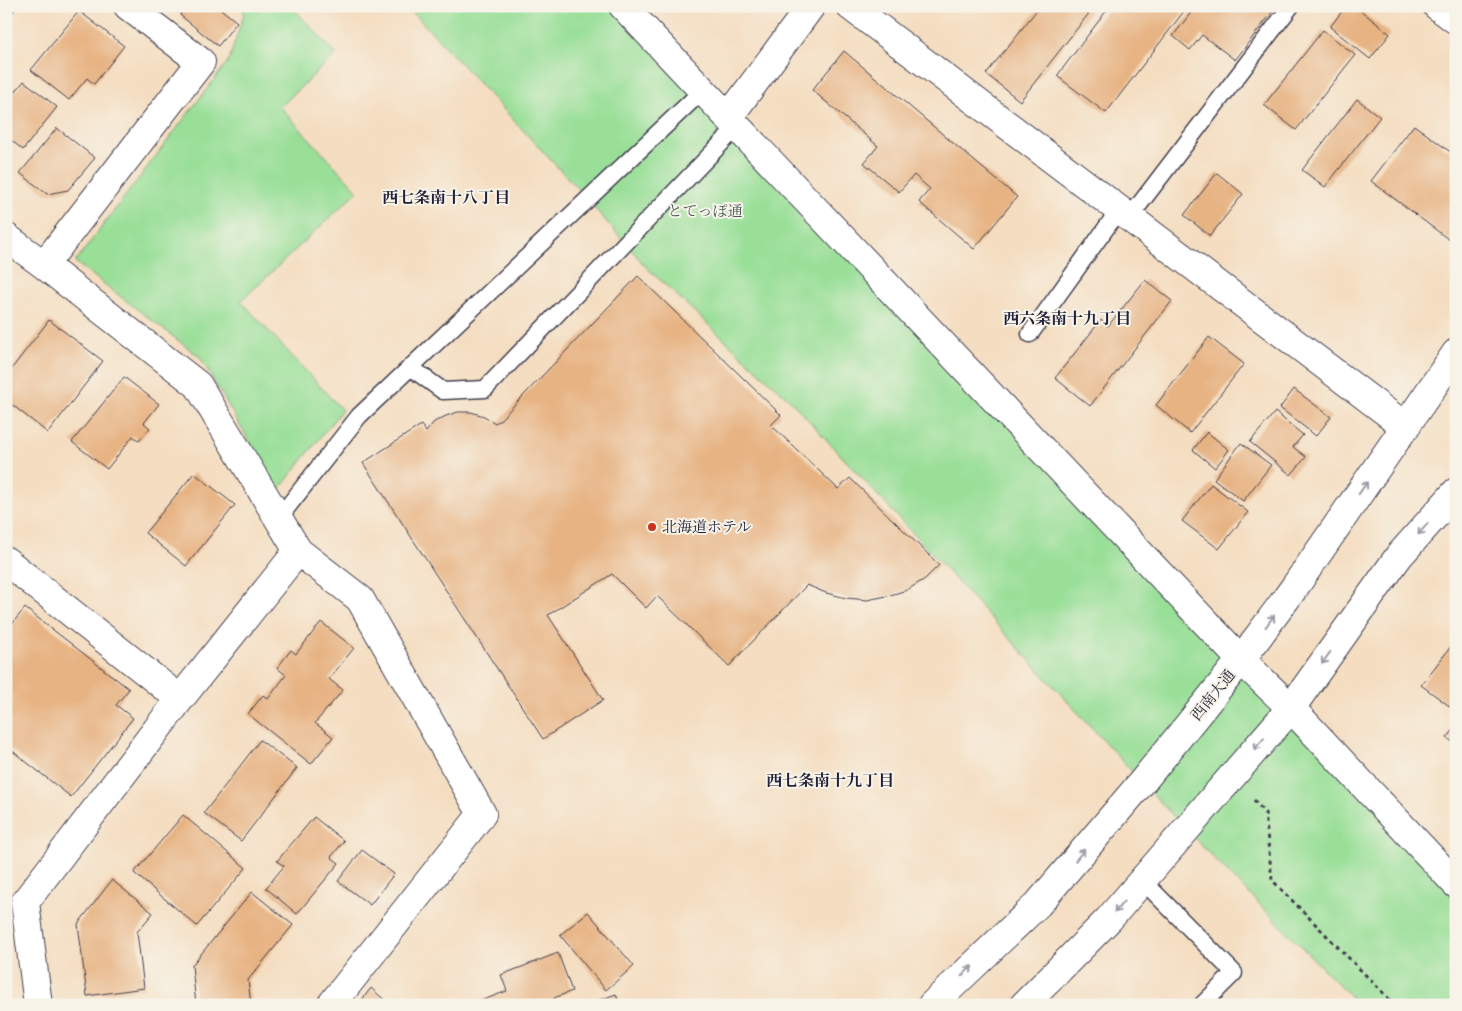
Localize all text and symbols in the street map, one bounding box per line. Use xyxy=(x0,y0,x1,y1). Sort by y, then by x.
district label: 西七条南十八丁目 xyxy=(382,188,510,208)
park label: とてっぽ通 xyxy=(667,202,743,221)
district label: 西六条南十九丁目 xyxy=(1003,309,1131,329)
one-way arrow xyxy=(1358,481,1369,495)
place label: 北海道ホテル xyxy=(662,518,751,537)
marker: 北海道ホテル xyxy=(646,521,658,533)
one-way arrow xyxy=(1418,522,1429,535)
one-way arrow xyxy=(1265,614,1275,628)
one-way arrow xyxy=(1320,651,1331,665)
street label: 西南大通 xyxy=(1187,666,1240,725)
one-way arrow xyxy=(1253,738,1264,751)
district label: 西七条南十九丁目 xyxy=(766,771,894,791)
one-way arrow xyxy=(1075,848,1086,861)
one-way arrow xyxy=(1113,901,1124,914)
one-way arrow xyxy=(961,965,974,977)

